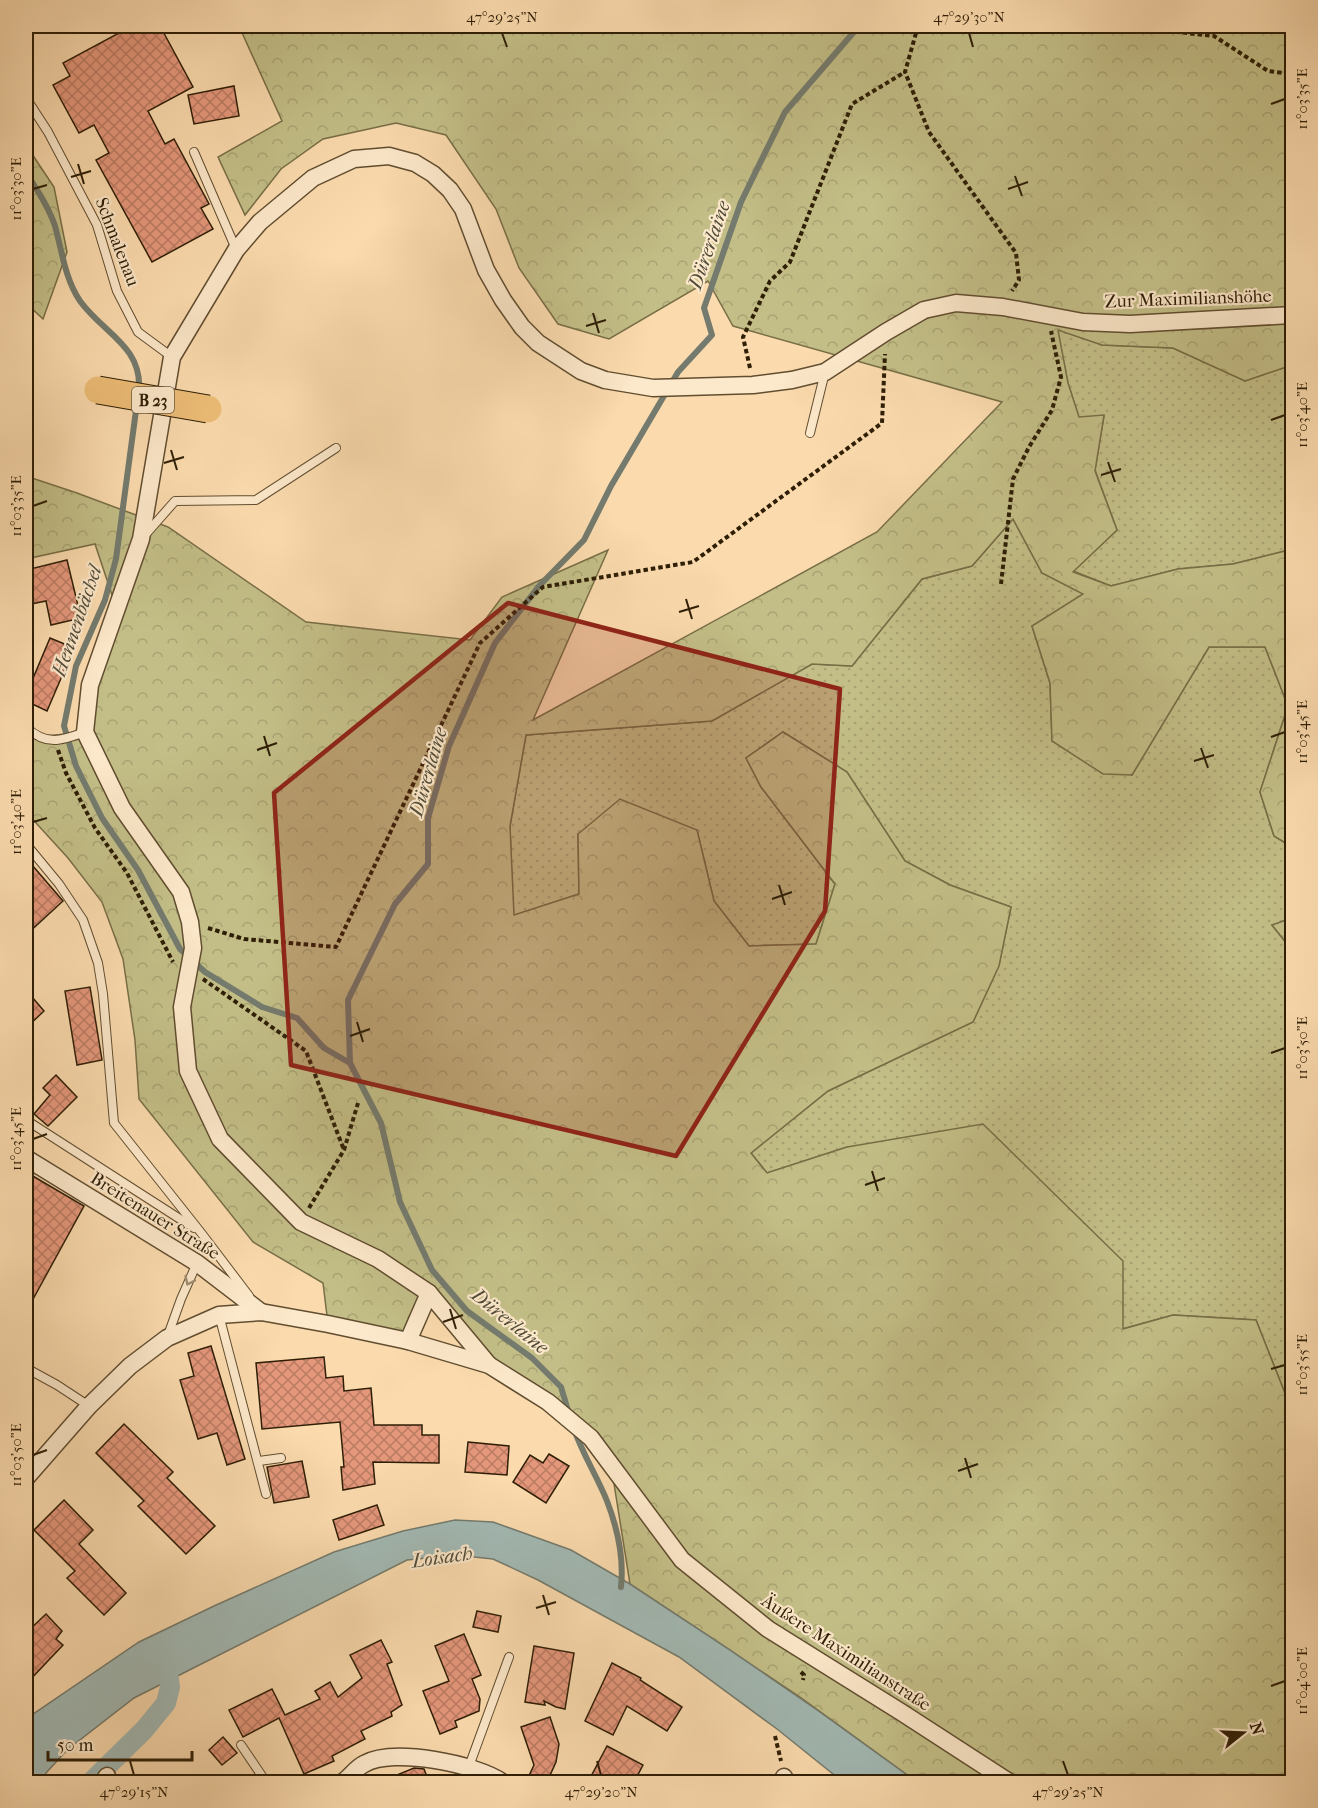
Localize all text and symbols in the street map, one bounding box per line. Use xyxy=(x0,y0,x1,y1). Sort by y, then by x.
text: 47°29'25"N xyxy=(466,8,538,26)
text: 47°29'30"N xyxy=(933,8,1005,26)
text: 11°03'35"E xyxy=(1293,68,1311,130)
text: 11°03'30"E xyxy=(7,157,25,221)
street label: Schmalenau xyxy=(90,195,144,289)
water label: Dürerlaine xyxy=(683,197,735,294)
street label: Zur Maximilianshöhe xyxy=(1104,286,1272,312)
text: 11°03'40"E xyxy=(1293,382,1311,448)
road number: B 23 xyxy=(132,387,174,413)
text: 11°03'35"E xyxy=(7,475,25,537)
water label: Hennenbächel xyxy=(47,561,107,680)
text: 11°03'45"E xyxy=(1293,700,1311,764)
water label: Dürerlaine xyxy=(404,724,452,821)
text: 11°03'40"E xyxy=(7,789,25,855)
text: 11°03'50"E xyxy=(1293,1016,1311,1080)
text: 11°03'45"E xyxy=(7,1107,25,1171)
street label: Breitenauer Straße xyxy=(87,1168,224,1264)
one-way arrow xyxy=(185,1275,197,1286)
water label: Dürerlaine xyxy=(466,1282,554,1359)
text: 11°03'55"E xyxy=(1293,1334,1311,1396)
text: 11°03'50"E xyxy=(7,1423,25,1487)
water label: Loisach xyxy=(408,1541,474,1573)
street label: Äußere Maximilianstraße xyxy=(757,1589,935,1716)
text: 11°04'00"E xyxy=(1293,1647,1311,1715)
north arrow xyxy=(1213,1703,1273,1763)
text: N xyxy=(1246,1720,1268,1738)
scale bar xyxy=(48,1724,192,1762)
text: 50 m xyxy=(57,1735,94,1756)
text: 47°29'15"N xyxy=(100,1783,169,1801)
text: 47°29'20"N xyxy=(564,1783,638,1801)
text: 47°29'25"N xyxy=(1032,1783,1104,1801)

